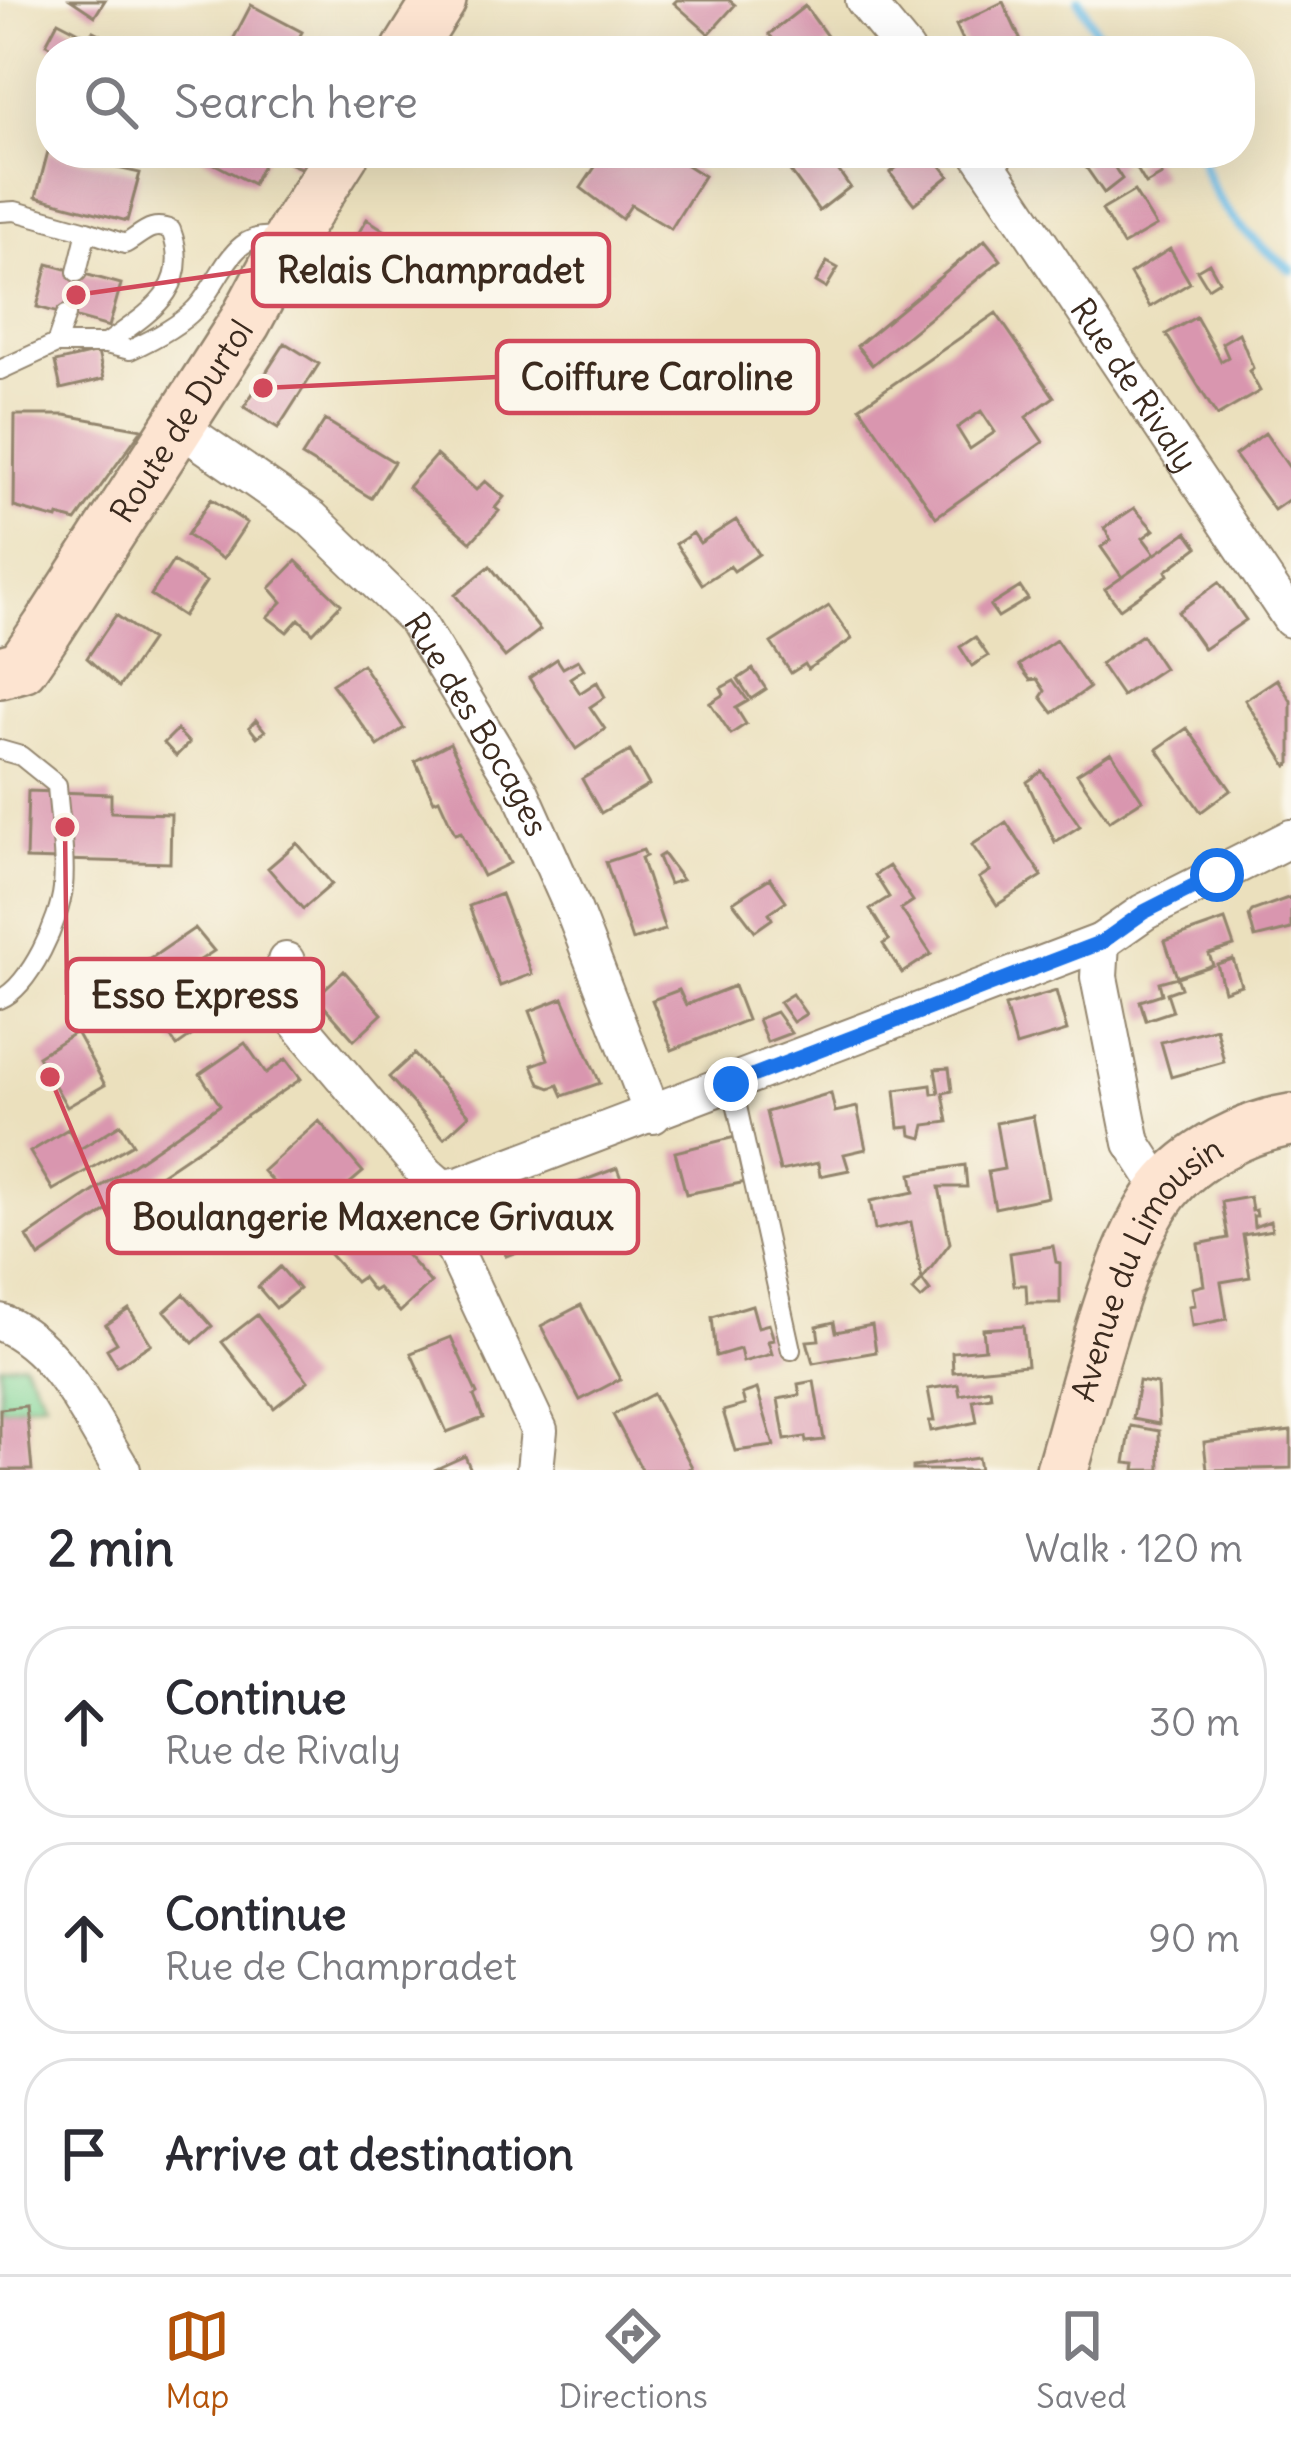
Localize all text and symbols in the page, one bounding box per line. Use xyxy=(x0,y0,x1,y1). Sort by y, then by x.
search box xyxy=(36,36,1255,168)
icon: search xyxy=(78,69,144,135)
text: Search here xyxy=(174,74,418,130)
callout: Relais Champradet xyxy=(253,234,609,306)
text: Relais Champradet xyxy=(277,248,585,293)
street label: Rue de Rivaly xyxy=(1061,290,1207,479)
street label: Route de Durtol xyxy=(100,312,262,530)
callout: Coiffure Caroline xyxy=(497,341,818,413)
text: Coiffure Caroline xyxy=(521,355,793,400)
street label: Rue des Bocages xyxy=(395,605,558,842)
route start xyxy=(1190,848,1244,902)
callout: Esso Express xyxy=(67,959,323,1031)
text: Esso Express xyxy=(91,973,299,1018)
route end xyxy=(704,1057,758,1111)
street label: Avenue du Limousin xyxy=(1061,1127,1230,1406)
callout: Boulangerie Maxence Grivaux xyxy=(108,1181,638,1253)
text: Boulangerie Maxence Grivaux xyxy=(132,1195,614,1240)
text: 2 min xyxy=(48,1516,174,1580)
text: Walk · 120 m xyxy=(1025,1524,1243,1573)
text: Continue xyxy=(165,1670,347,1726)
icon: ahead xyxy=(51,1689,117,1755)
text: 30 m xyxy=(1149,1698,1240,1747)
text: Rue de Rivaly xyxy=(165,1726,401,1775)
text: Continue xyxy=(165,1886,347,1942)
icon: ahead xyxy=(51,1905,117,1971)
text: 90 m xyxy=(1148,1914,1240,1963)
text: Rue de Champradet xyxy=(165,1942,517,1991)
icon: arrive xyxy=(51,2121,117,2187)
text: Arrive at destination xyxy=(165,2126,574,2182)
tab: Map xyxy=(164,2303,230,2417)
tab: Directions xyxy=(559,2303,708,2417)
tab: Saved xyxy=(1036,2303,1127,2417)

